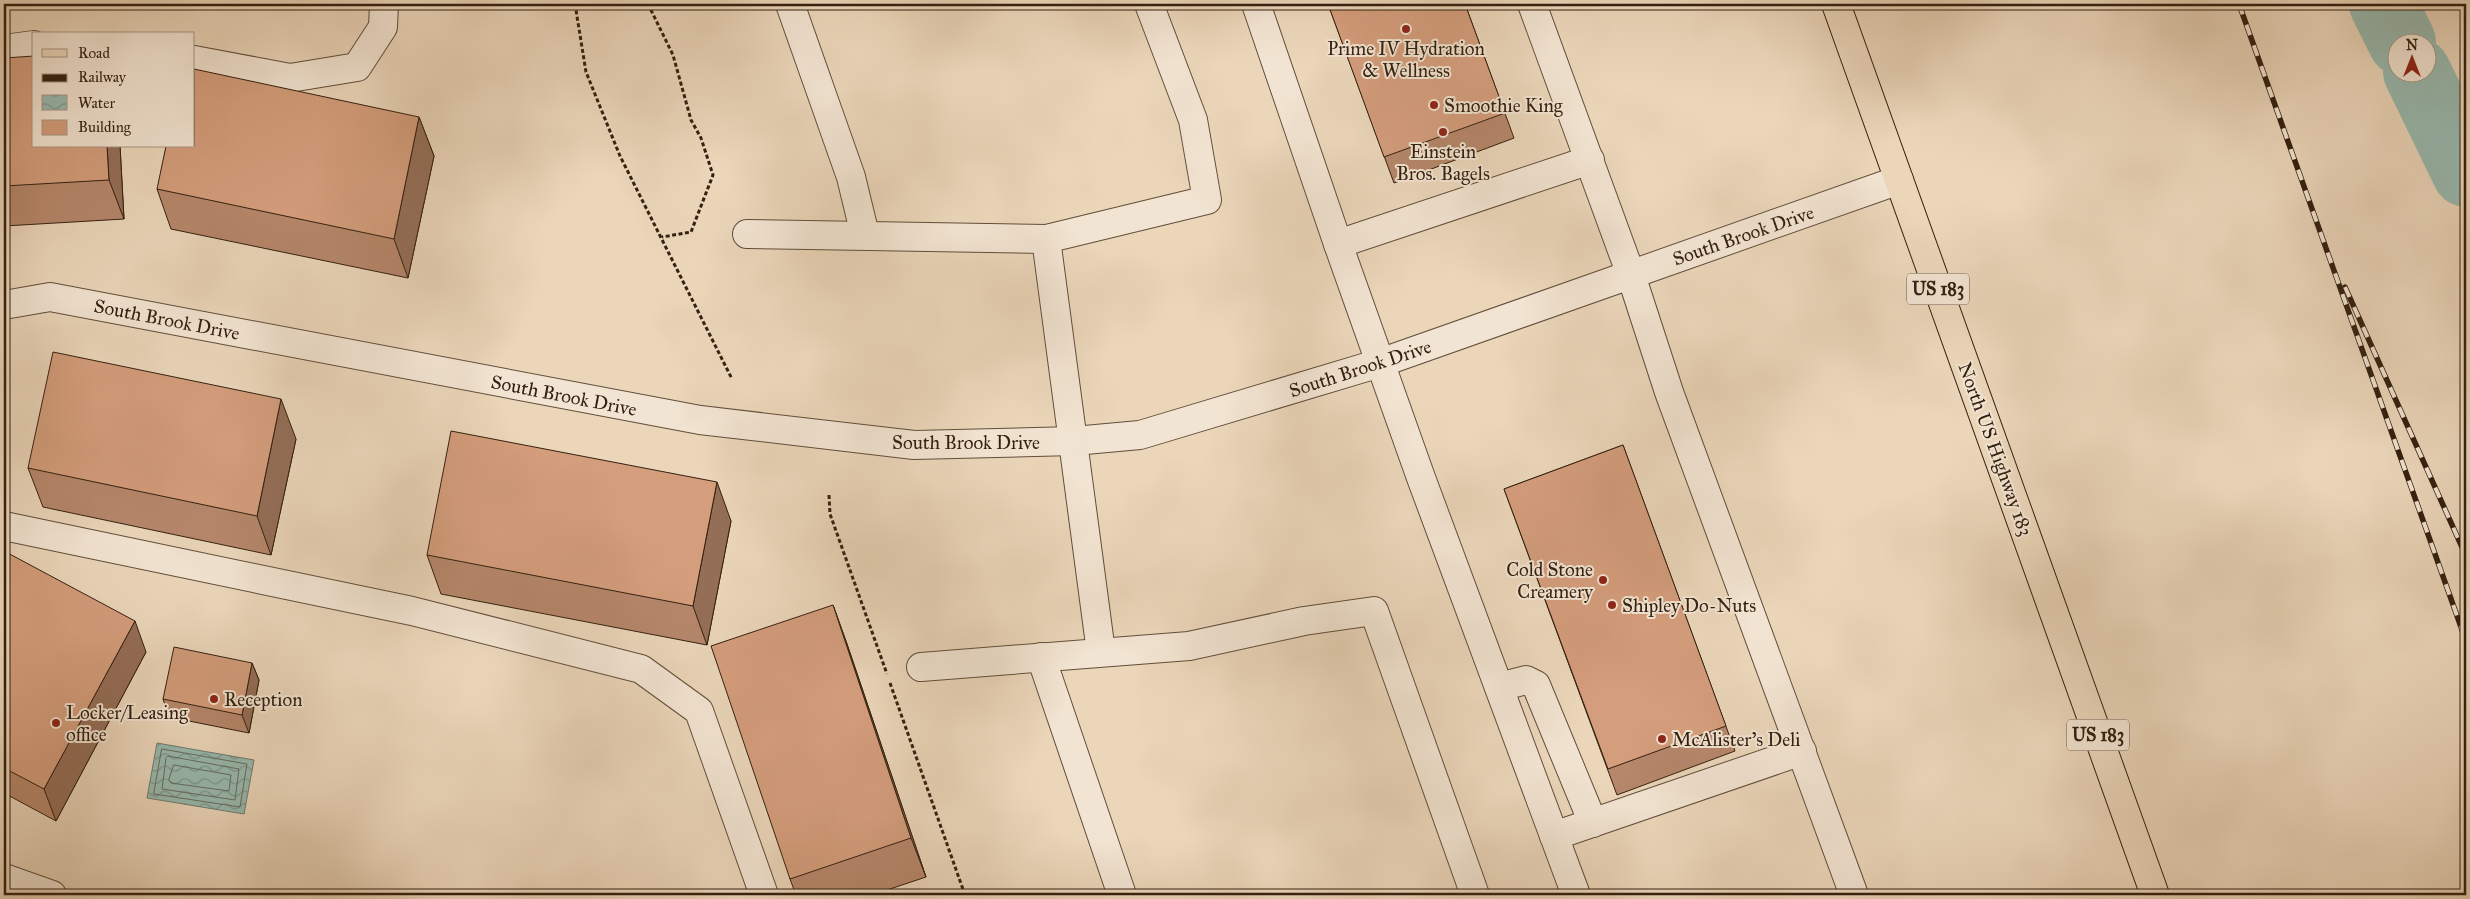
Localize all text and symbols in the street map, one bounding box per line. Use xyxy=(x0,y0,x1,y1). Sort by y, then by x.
marker: Prime IV Hydration & Wellness xyxy=(1400,23,1412,35)
legend xyxy=(32,32,195,148)
north arrow xyxy=(2388,32,2438,82)
place label: Prime IV Hydration & Wellness xyxy=(1327,37,1485,82)
text: N xyxy=(2406,37,2418,54)
text: Road xyxy=(78,44,110,62)
text: Railway xyxy=(78,68,127,86)
text: Water xyxy=(78,94,115,112)
place label: Smoothie King xyxy=(1444,94,1563,118)
marker: Smoothie King xyxy=(1428,99,1440,111)
text: Building xyxy=(78,118,132,136)
marker: Einstein Bros. Bagels xyxy=(1437,126,1449,138)
place label: Einstein Bros. Bagels xyxy=(1396,140,1490,186)
street label: South Brook Drive xyxy=(1670,201,1817,270)
road number: US 183 xyxy=(1907,274,1969,304)
street label: South Brook Drive xyxy=(92,294,242,345)
street label: South Brook Drive xyxy=(1286,335,1434,402)
street label: North US Highway 183 xyxy=(1952,359,2038,539)
street label: South Brook Drive xyxy=(489,370,639,421)
street label: South Brook Drive xyxy=(892,431,1040,454)
place label: Cold Stone Creamery xyxy=(1506,558,1594,603)
marker: Cold Stone Creamery xyxy=(1597,574,1609,586)
place label: Shipley Do-Nuts xyxy=(1622,594,1756,617)
marker: Shipley Do-Nuts xyxy=(1606,599,1618,611)
place label: Reception xyxy=(224,688,302,711)
marker: Reception xyxy=(208,693,220,705)
place label: Locker/Leasing office xyxy=(66,701,188,746)
marker: Locker/Leasing office xyxy=(50,717,62,729)
road number: US 183 xyxy=(2067,720,2129,750)
place label: McAlister's Deli xyxy=(1672,728,1801,751)
marker: McAlister's Deli xyxy=(1656,733,1668,745)

